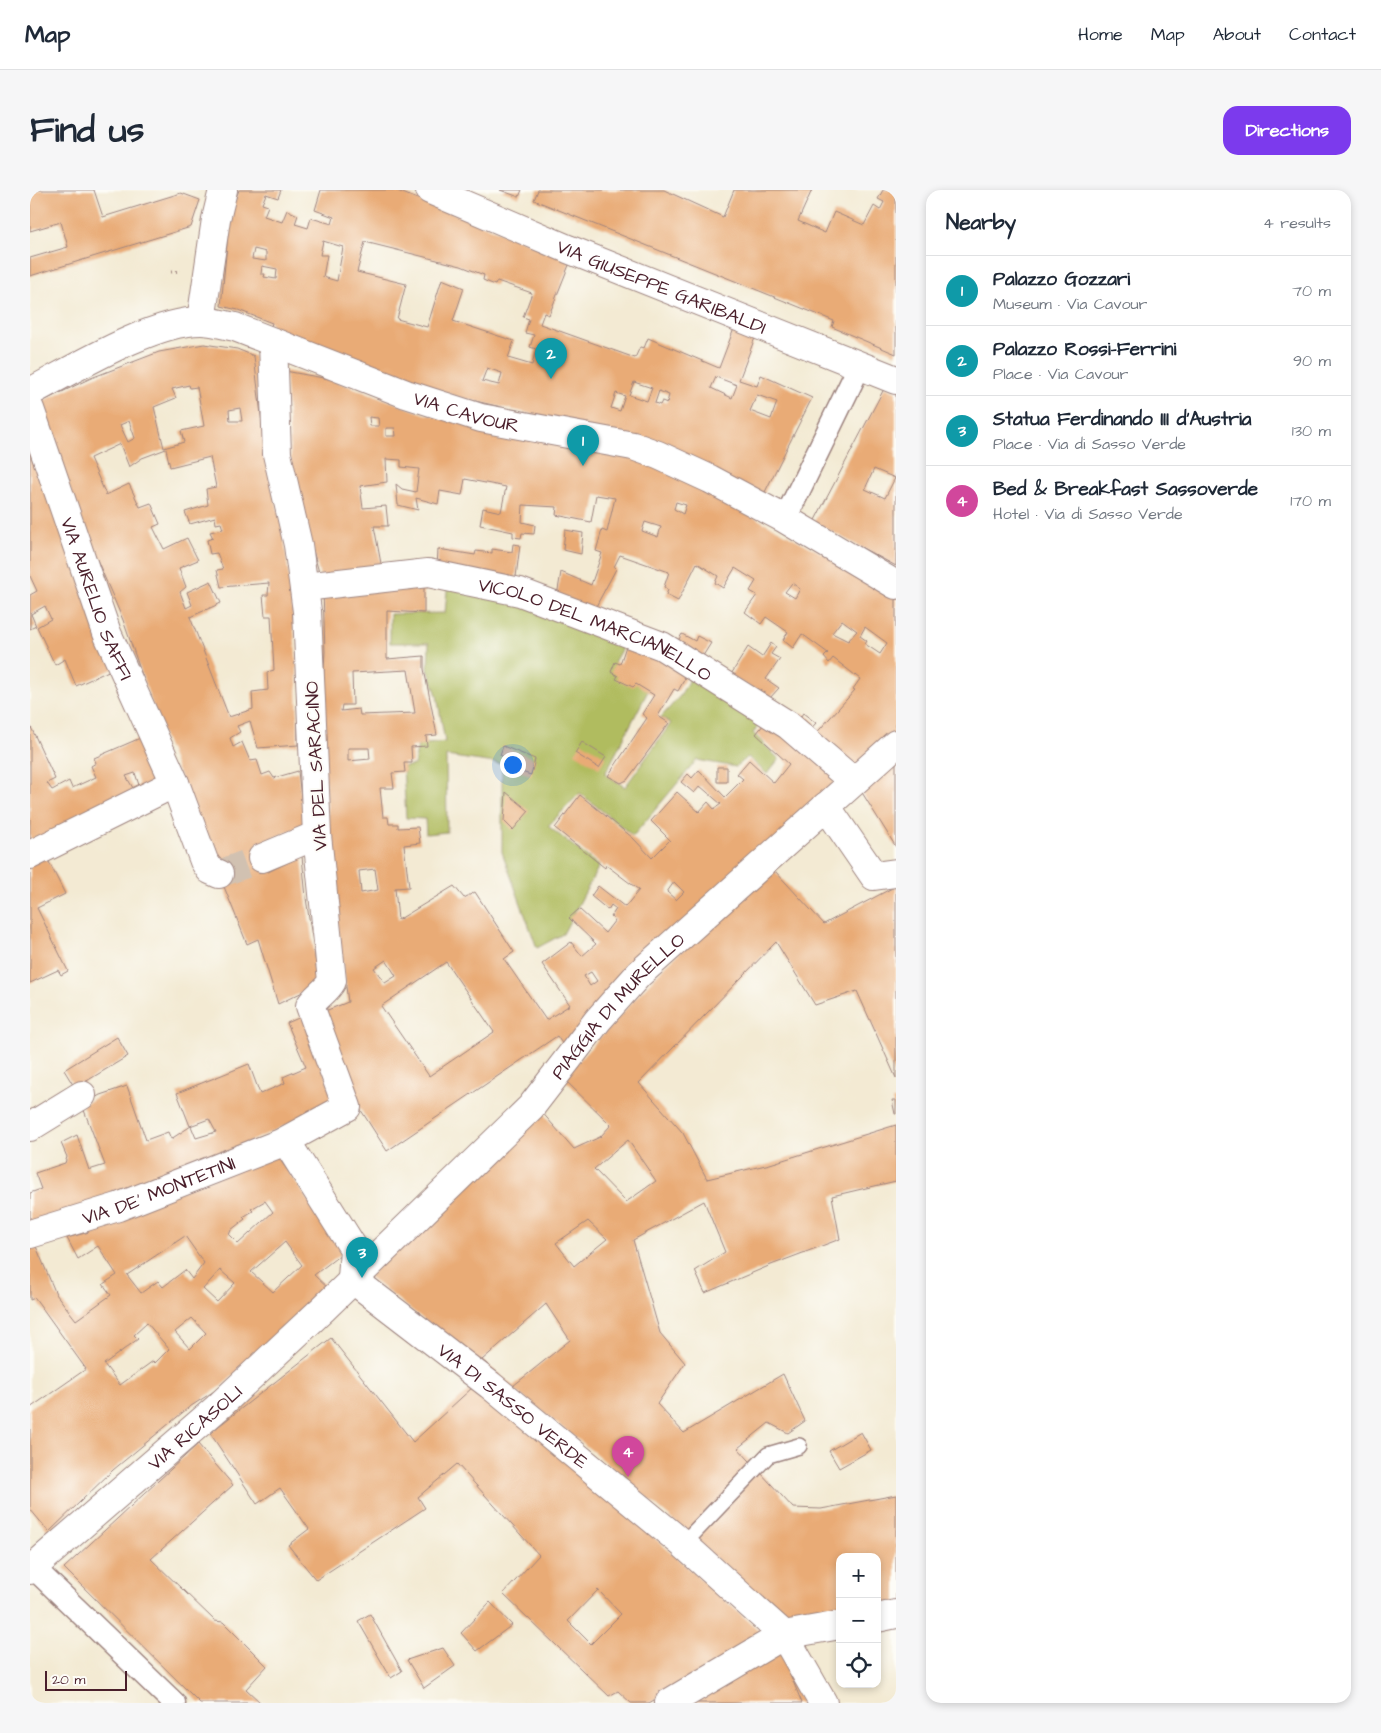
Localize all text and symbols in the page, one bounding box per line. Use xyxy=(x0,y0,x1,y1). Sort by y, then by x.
text: Map xyxy=(25,18,70,52)
text: Home xyxy=(1078,22,1123,47)
text: Map xyxy=(1151,22,1185,47)
text: About xyxy=(1213,22,1261,47)
text: Contact xyxy=(1289,22,1356,47)
text: Find us xyxy=(30,106,144,155)
button: Directions xyxy=(1223,106,1351,155)
text: Nearby xyxy=(946,208,1016,237)
text: 4 results xyxy=(1263,212,1331,234)
street label: VIA GIUSEPPE GARIBALDI xyxy=(552,234,770,342)
text: Palazzo Gozzari xyxy=(993,266,1130,293)
text: 1 xyxy=(961,280,963,302)
text: 70 m xyxy=(1292,280,1331,302)
text: Museum · Via Cavour xyxy=(993,293,1147,315)
text: Palazzo Rossi-Ferrini xyxy=(993,336,1176,363)
pin: 2 xyxy=(535,338,567,379)
text: 2 xyxy=(957,350,967,372)
text: 90 m xyxy=(1293,350,1331,372)
text: Place · Via Cavour xyxy=(993,363,1128,385)
street label: VIA CAVOUR xyxy=(410,385,521,440)
text: Statua Ferdinando III d'Austria xyxy=(993,406,1252,433)
text: 3 xyxy=(958,420,966,442)
text: 130 m xyxy=(1292,420,1331,442)
pin: 1 xyxy=(567,425,599,466)
text: Place · Via di Sasso Verde xyxy=(993,433,1186,455)
text: Bed & Breakfast Sassoverde xyxy=(993,476,1258,503)
text: 4 xyxy=(957,490,967,512)
text: 170 m xyxy=(1290,490,1331,512)
text: Hotel · Via di Sasso Verde xyxy=(993,503,1183,525)
street label: VIA AURELIO SAFFI xyxy=(53,514,139,685)
street label: VICOLO DEL MARCIANELLO xyxy=(476,572,717,689)
street label: VIA DEL SARACINO xyxy=(299,680,334,851)
your location xyxy=(500,752,526,778)
street label: PIAGGIA DI MURELLO xyxy=(545,927,692,1085)
street label: VIA DE' MONTETINI xyxy=(79,1150,240,1232)
pin: 3 xyxy=(346,1237,378,1278)
street label: VIA DI SASSO VERDE xyxy=(431,1337,594,1476)
street label: VIA RICASOLI xyxy=(142,1379,249,1477)
pin: 4 xyxy=(612,1436,644,1477)
map controls xyxy=(836,1553,881,1688)
button: + xyxy=(836,1553,881,1598)
button: − xyxy=(836,1598,881,1643)
button: locate xyxy=(836,1643,881,1688)
scale bar xyxy=(45,1668,128,1691)
text: 20 m xyxy=(52,1670,85,1690)

